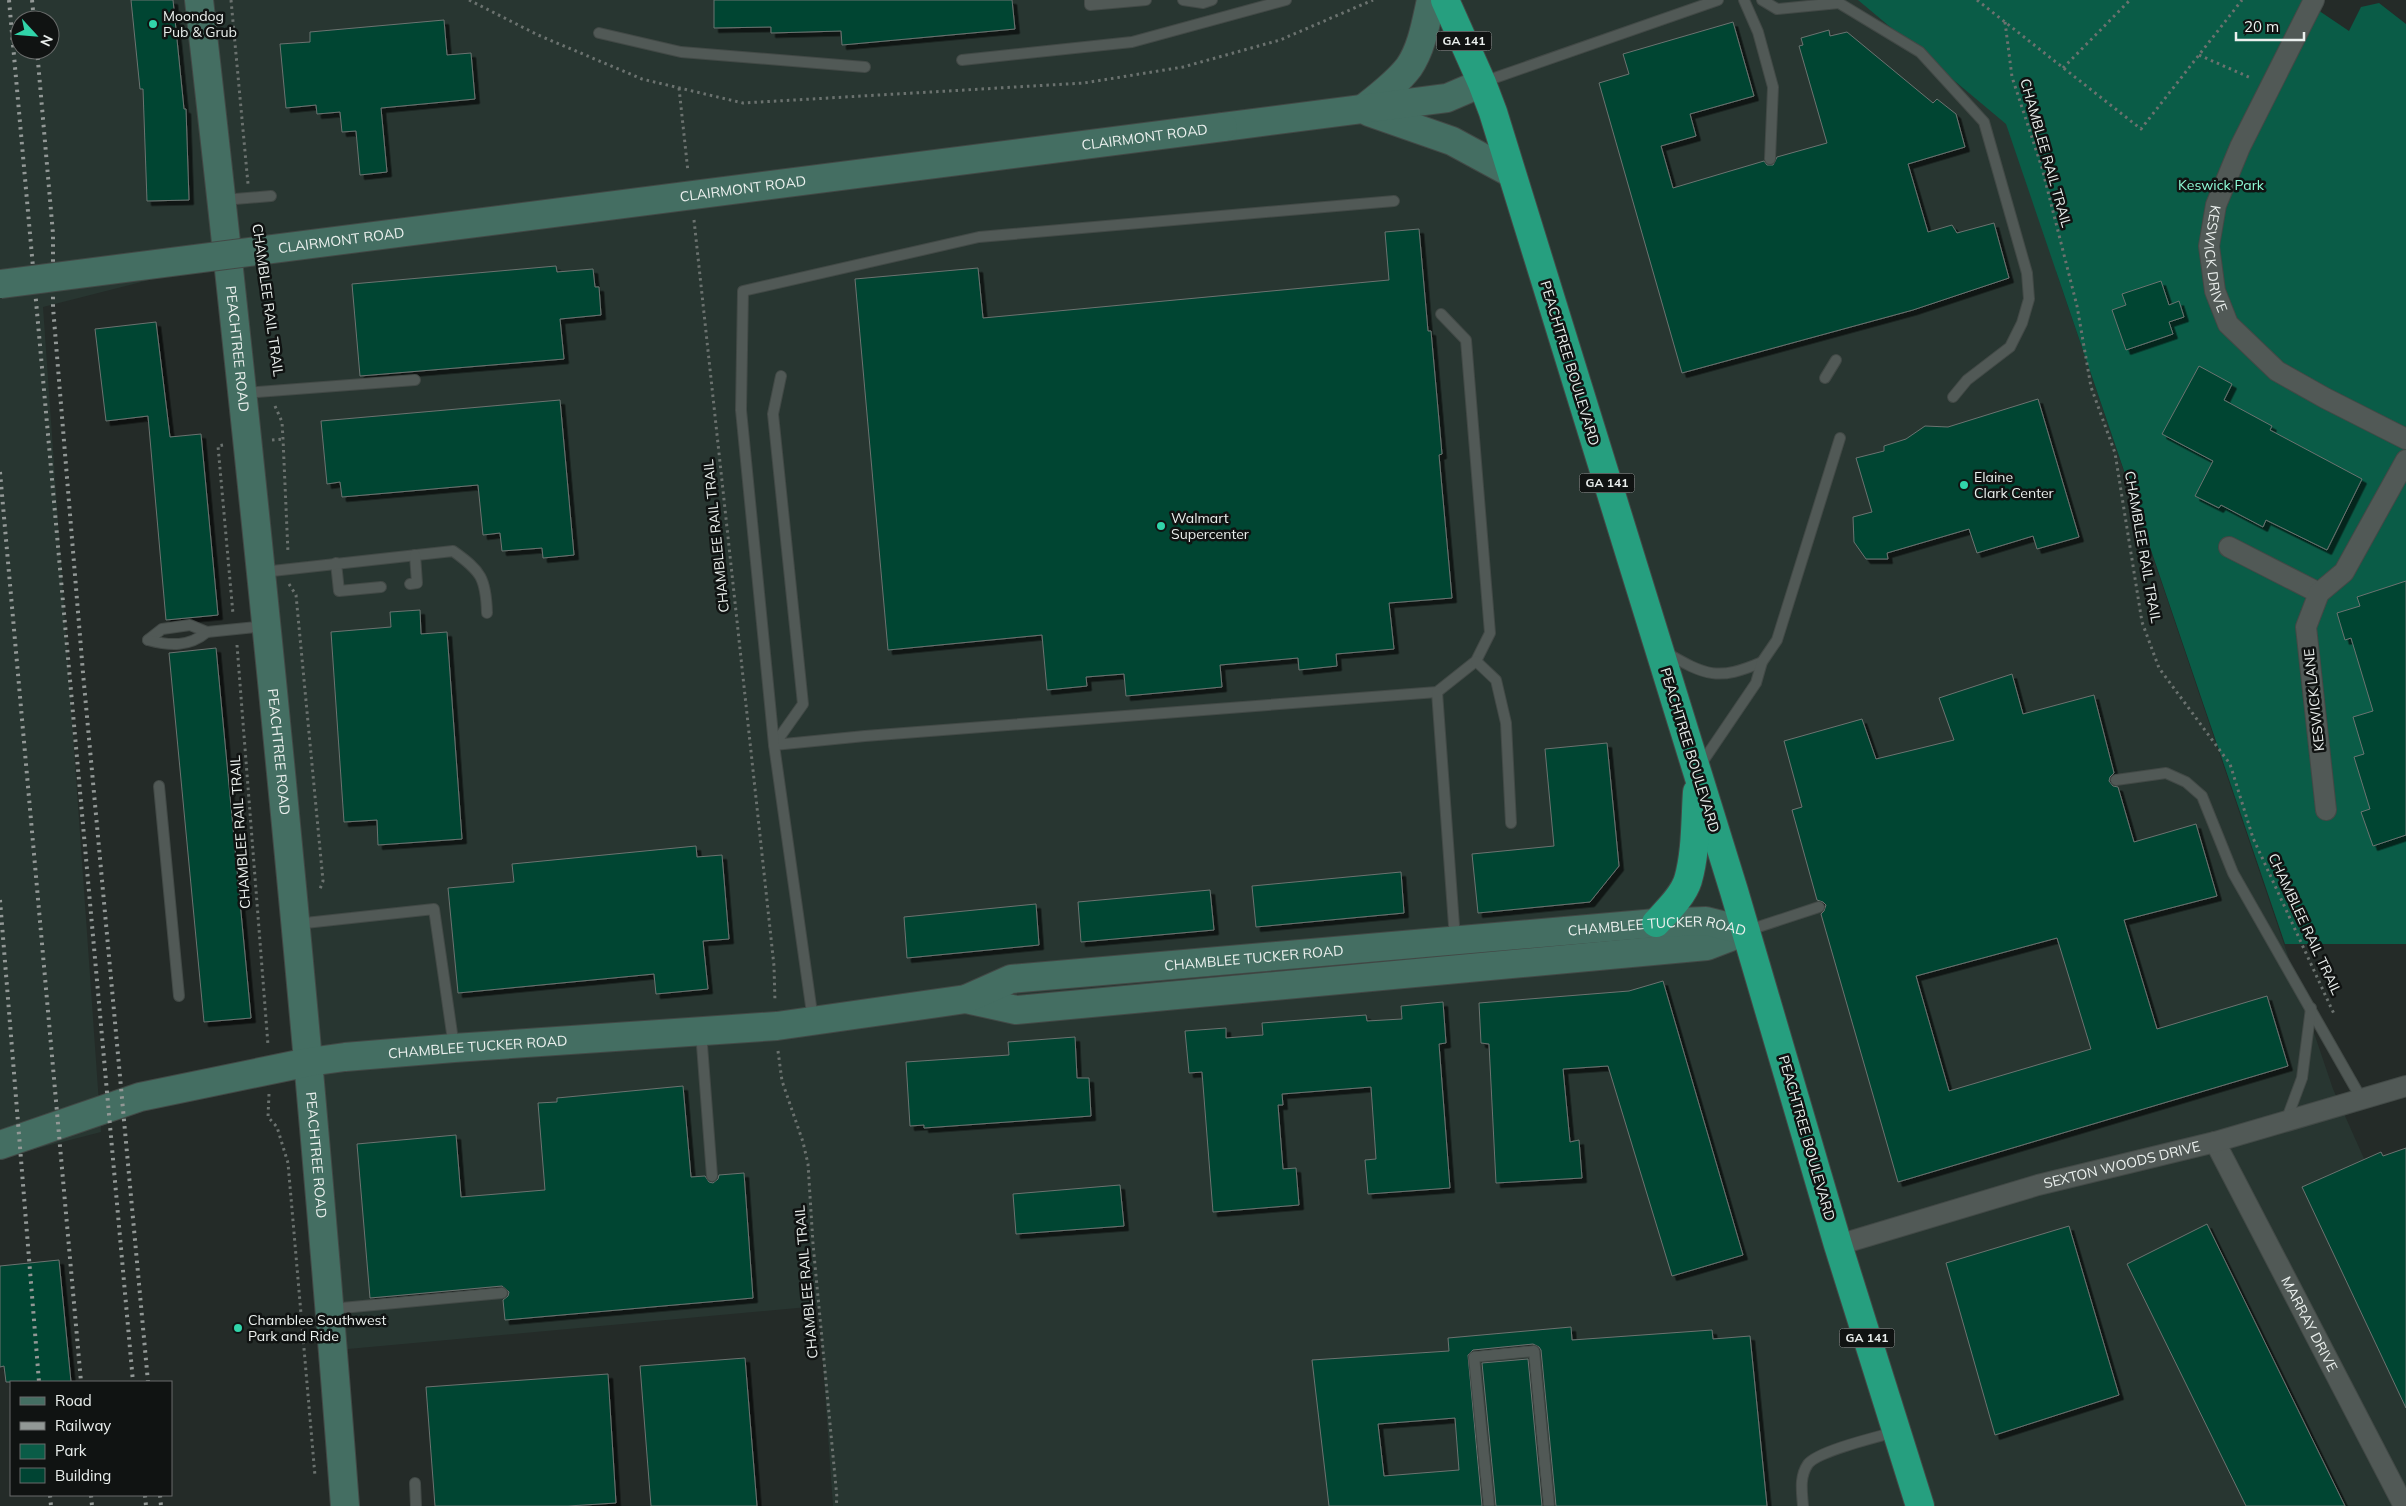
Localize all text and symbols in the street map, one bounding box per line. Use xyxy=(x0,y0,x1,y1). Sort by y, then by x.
place label: Moondog Pub & Grub xyxy=(163,7,237,41)
north arrow xyxy=(10,10,60,60)
scale bar xyxy=(2236,10,2304,42)
text: 20 m xyxy=(2244,17,2279,36)
marker: Moondog Pub & Grub xyxy=(147,18,159,30)
road number: GA 141 xyxy=(1436,31,1492,50)
text: N xyxy=(36,32,57,49)
street label: CHAMBLEE RAIL TRAIL xyxy=(2016,76,2076,230)
street label: CLAIRMONT ROAD xyxy=(1080,120,1209,154)
street label: CLAIRMONT ROAD xyxy=(679,172,807,206)
park label: Keswick Park xyxy=(2178,176,2265,194)
street label: KESWICK DRIVE xyxy=(2200,204,2231,315)
street label: CHAMBLEE RAIL TRAIL xyxy=(248,222,288,378)
street label: CLAIRMONT ROAD xyxy=(277,223,405,257)
street label: PEACHTREE BOULEVARD xyxy=(1536,278,1604,448)
street label: PEACHTREE ROAD xyxy=(222,285,253,413)
street label: CHAMBLEE RAIL TRAIL xyxy=(699,458,733,614)
place label: Elaine Clark Center xyxy=(1974,468,2055,502)
street label: CHAMBLEE RAIL TRAIL xyxy=(2121,470,2165,625)
road number: GA 141 xyxy=(1580,473,1634,492)
marker: Elaine Clark Center xyxy=(1958,479,1970,491)
place label: Walmart Supercenter xyxy=(1171,509,1250,543)
marker: Walmart Supercenter xyxy=(1155,520,1167,532)
street label: KESWICK LANE xyxy=(2300,648,2328,752)
street label: PEACHTREE BOULEVARD xyxy=(1656,665,1724,835)
street label: PEACHTREE ROAD xyxy=(264,688,294,816)
street label: CHAMBLEE RAIL TRAIL xyxy=(226,754,254,910)
street label: CHAMBLEE RAIL TRAIL xyxy=(2264,850,2346,998)
street label: CHAMBLEE TUCKER ROAD xyxy=(1567,912,1748,940)
street label: CHAMBLEE TUCKER ROAD xyxy=(1164,941,1344,975)
street label: CHAMBLEE TUCKER ROAD xyxy=(387,1031,568,1062)
street label: PEACHTREE BOULEVARD xyxy=(1775,1053,1839,1223)
street label: PEACHTREE ROAD xyxy=(302,1091,331,1219)
street label: SEXTON WOODS DRIVE xyxy=(2042,1137,2202,1192)
street label: CHAMBLEE RAIL TRAIL xyxy=(790,1204,822,1360)
street label: MARRAY DRIVE xyxy=(2277,1273,2342,1375)
place label: Chamblee Southwest Park and Ride xyxy=(248,1311,386,1345)
marker: Chamblee Southwest Park and Ride xyxy=(232,1322,244,1334)
road number: GA 141 xyxy=(1840,1329,1894,1348)
legend xyxy=(10,1381,172,1496)
text: Road xyxy=(55,1391,92,1410)
text: Railway xyxy=(55,1416,111,1435)
text: Park xyxy=(55,1441,87,1460)
text: Building xyxy=(55,1466,111,1485)

